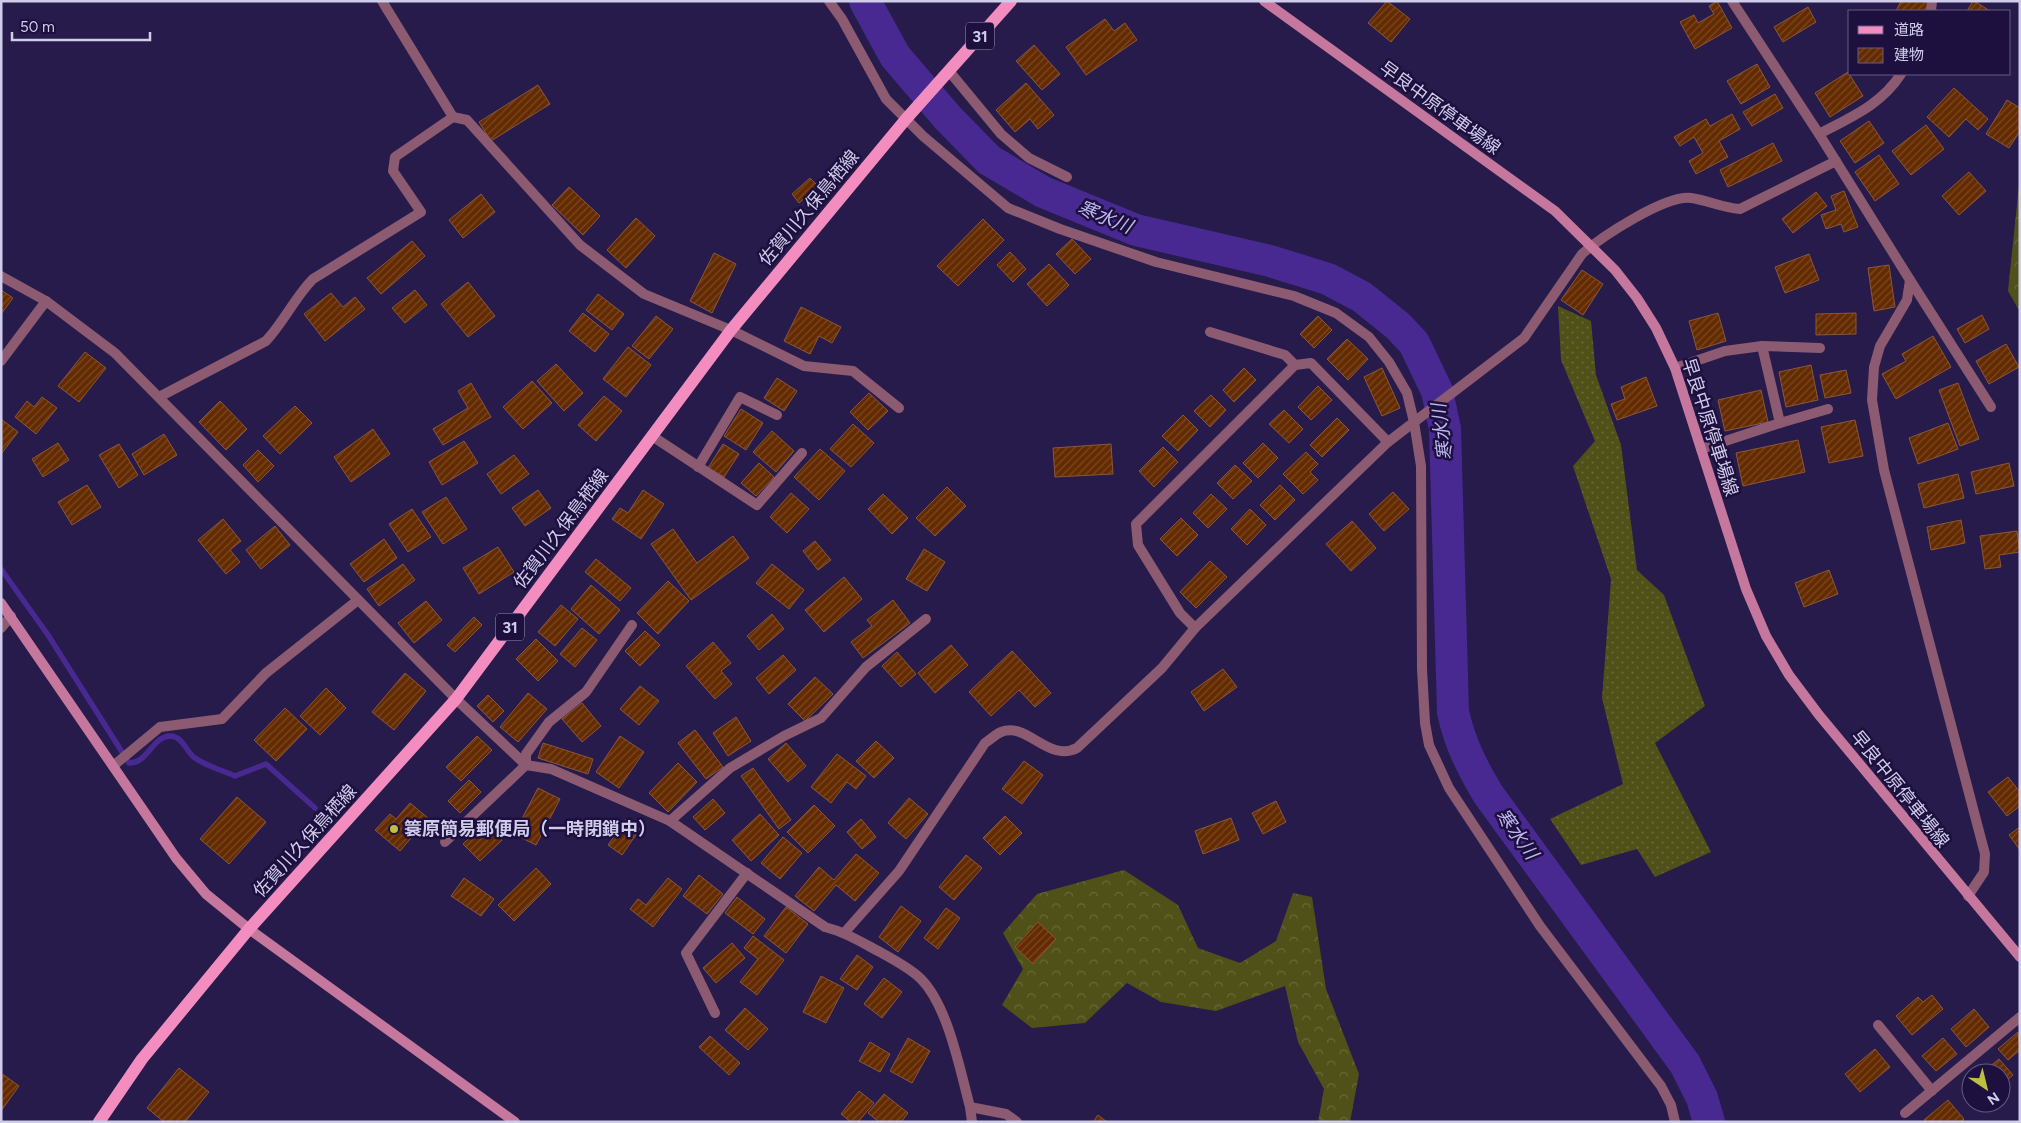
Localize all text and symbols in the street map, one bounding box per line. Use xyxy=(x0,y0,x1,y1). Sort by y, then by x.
scale bar xyxy=(12,10,150,42)
legend xyxy=(1848,10,2011,75)
text: 50 m xyxy=(20,18,55,36)
text: 道路 xyxy=(1894,21,1924,39)
road number: 31 xyxy=(966,22,994,50)
text: 建物 xyxy=(1894,46,1924,64)
street label: 早良中原停車場線 xyxy=(1375,57,1505,159)
street label: 佐賀川久保鳥栖線 xyxy=(754,146,864,270)
water label: 寒水川 xyxy=(1074,196,1138,239)
street label: 早良中原停車場線 xyxy=(1677,355,1743,499)
water label: 寒水川 xyxy=(1427,400,1457,462)
street label: 佐賀川久保鳥栖線 xyxy=(509,465,613,593)
road number: 31 xyxy=(496,614,524,640)
street label: 早良中原停車場線 xyxy=(1846,726,1954,852)
street label: 佐賀川久保鳥栖線 xyxy=(249,780,361,902)
water label: 寒水川 xyxy=(1491,804,1544,865)
place label: 簑原簡易郵便局（一時閉鎖中） xyxy=(404,818,656,840)
marker: 簑原簡易郵便局（一時閉鎖中） xyxy=(388,823,400,835)
north arrow xyxy=(1961,1063,2011,1113)
text: N xyxy=(1984,1088,2002,1108)

